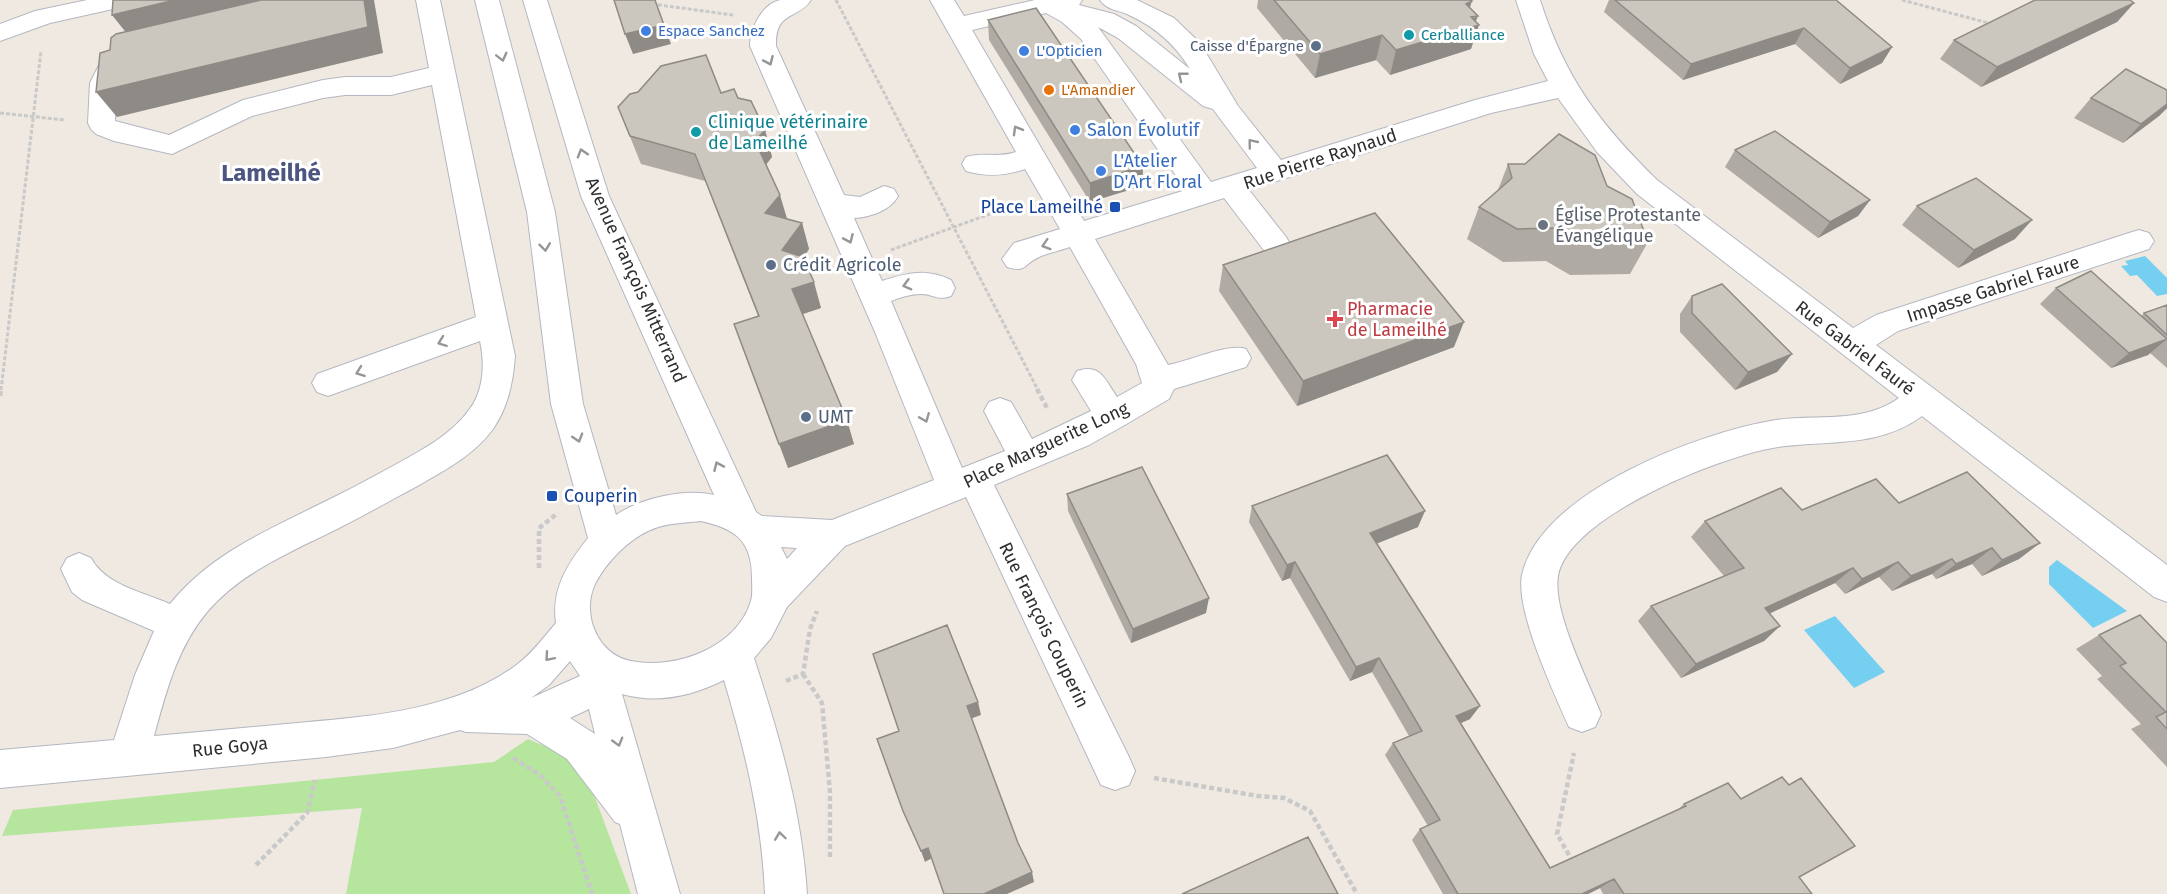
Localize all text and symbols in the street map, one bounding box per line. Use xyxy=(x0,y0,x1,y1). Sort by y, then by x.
place label: Espace Sanchez xyxy=(658,22,765,40)
marker: Espace Sanchez xyxy=(639,24,653,38)
place label: Cerballiance xyxy=(1421,26,1505,44)
marker: Cerballiance xyxy=(1402,28,1416,42)
place label: Caisse d'Épargne xyxy=(1190,37,1304,55)
marker: Caisse d'Épargne xyxy=(1309,39,1323,53)
place label: L'Opticien xyxy=(1036,42,1103,60)
marker: L'Opticien xyxy=(1017,44,1031,58)
one-way arrow xyxy=(495,51,507,61)
one-way arrow xyxy=(762,54,774,65)
one-way arrow xyxy=(1178,72,1189,83)
place label: L'Amandier xyxy=(1061,81,1136,99)
marker: L'Amandier xyxy=(1042,83,1056,97)
place label: Clinique vétérinaire de Lameilhé xyxy=(708,111,868,154)
place label: Salon Évolutif xyxy=(1087,118,1201,141)
marker: Salon Évolutif xyxy=(1068,123,1082,137)
street label: Rue Pierre Raynaud xyxy=(1241,124,1399,194)
marker: Clinique vétérinaire de Lameilhé xyxy=(689,125,703,139)
one-way arrow xyxy=(1013,126,1024,136)
one-way arrow xyxy=(1249,138,1260,149)
one-way arrow xyxy=(577,148,589,159)
place label: L'Atelier D'Art Floral xyxy=(1113,150,1202,193)
district label: Lameilhé xyxy=(221,159,321,187)
marker: L'Atelier D'Art Floral xyxy=(1094,164,1108,178)
street label: Avenue François Mitterrand xyxy=(581,174,691,386)
place label: Place Lameilhé xyxy=(980,196,1103,218)
marker: Place Lameilhé xyxy=(1108,200,1122,214)
place label: Église Protestante Évangélique xyxy=(1555,203,1701,247)
marker: Église Protestante Évangélique xyxy=(1536,218,1550,232)
one-way arrow xyxy=(841,232,853,243)
one-way arrow xyxy=(1041,238,1051,250)
one-way arrow xyxy=(538,242,550,251)
street label: Impasse Gabriel Faure xyxy=(1904,251,2082,327)
place label: Crédit Agricole xyxy=(783,254,902,276)
marker: Crédit Agricole xyxy=(764,258,778,272)
one-way arrow xyxy=(902,278,912,291)
street label: Rue Gabriel Fauré xyxy=(1791,296,1919,400)
place label: Pharmacie de Lameilhé xyxy=(1347,298,1447,341)
marker: Pharmacie de Lameilhé xyxy=(1328,312,1342,326)
one-way arrow xyxy=(437,335,448,348)
one-way arrow xyxy=(355,364,366,377)
street label: Place Marguerite Long xyxy=(960,397,1133,493)
place label: UMT xyxy=(818,406,854,428)
marker: UMT xyxy=(799,410,813,424)
one-way arrow xyxy=(918,412,930,423)
one-way arrow xyxy=(571,433,583,443)
one-way arrow xyxy=(714,461,726,472)
place label: Couperin xyxy=(564,485,638,507)
marker: Couperin xyxy=(545,489,559,503)
street label: Rue François Couperin xyxy=(994,539,1094,711)
one-way arrow xyxy=(545,650,556,661)
street label: Rue Goya xyxy=(191,732,269,762)
one-way arrow xyxy=(611,736,623,747)
one-way arrow xyxy=(775,831,787,840)

